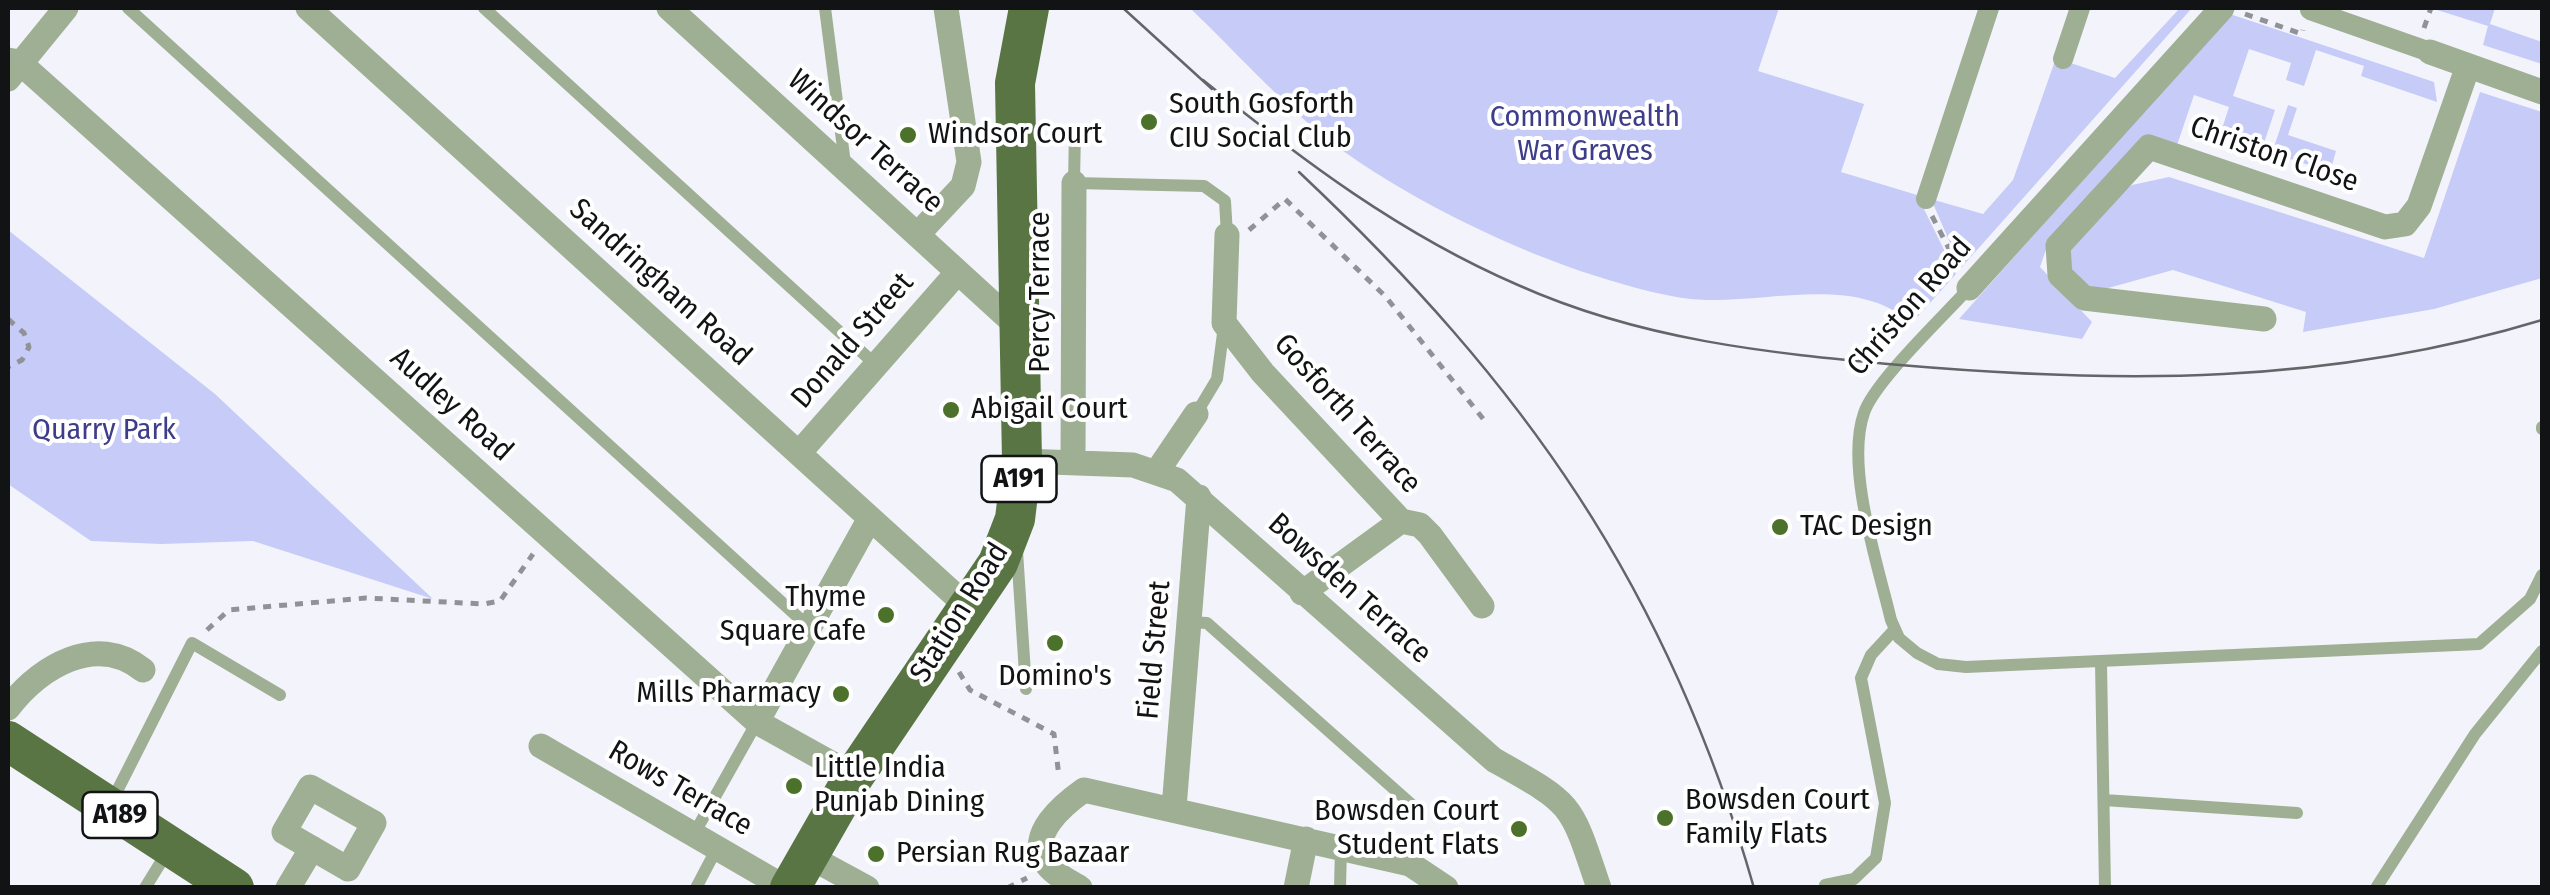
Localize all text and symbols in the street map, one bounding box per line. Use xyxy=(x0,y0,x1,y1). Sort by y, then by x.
street label: Windsor Terrace xyxy=(780,63,950,221)
place label: South Gosforth CIU Social Club xyxy=(1169,87,1355,158)
park label: Commonwealth War Graves xyxy=(1490,100,1680,170)
street label: Christon Close xyxy=(2185,109,2363,201)
marker: South Gosforth CIU Social Club xyxy=(1138,111,1160,133)
place label: Windsor Court xyxy=(928,117,1102,153)
marker: Windsor Court xyxy=(897,124,919,146)
street label: Sandringham Road xyxy=(562,192,758,374)
street label: Percy Terrace xyxy=(1023,211,1059,373)
street label: Christon Road xyxy=(1840,230,1980,384)
street label: Donald Street xyxy=(784,266,922,416)
street label: Gosforth Terrace xyxy=(1266,327,1428,501)
street label: Audley Road xyxy=(382,341,520,469)
place label: Abigail Court xyxy=(971,392,1127,428)
marker: Abigail Court xyxy=(940,399,962,421)
park label: Quarry Park xyxy=(32,413,176,449)
road number: A191 xyxy=(982,456,1056,502)
street label: Bowsden Terrace xyxy=(1260,506,1438,672)
place label: TAC Design xyxy=(1800,509,1933,545)
marker: TAC Design xyxy=(1769,516,1791,538)
street label: Station Road xyxy=(903,537,1017,689)
street label: Field Street xyxy=(1131,579,1179,721)
place label: Thyme Square Cafe xyxy=(720,580,866,650)
marker: Thyme Square Cafe xyxy=(875,604,897,626)
marker: Domino's xyxy=(1044,632,1066,654)
place label: Domino's xyxy=(998,659,1112,695)
place label: Mills Pharmacy xyxy=(636,676,821,712)
marker: Mills Pharmacy xyxy=(830,683,852,705)
street label: Rows Terrace xyxy=(602,733,758,845)
place label: Little India Punjab Dining xyxy=(814,751,984,822)
marker: Little India Punjab Dining xyxy=(783,775,805,797)
place label: Bowsden Court Family Flats xyxy=(1685,783,1870,854)
road number: A189 xyxy=(82,792,158,838)
place label: Bowsden Court Student Flats xyxy=(1314,794,1499,864)
marker: Bowsden Court Family Flats xyxy=(1654,807,1676,829)
marker: Bowsden Court Student Flats xyxy=(1508,818,1530,840)
place label: Persian Rug Bazaar xyxy=(896,836,1129,872)
marker: Persian Rug Bazaar xyxy=(865,843,887,865)

